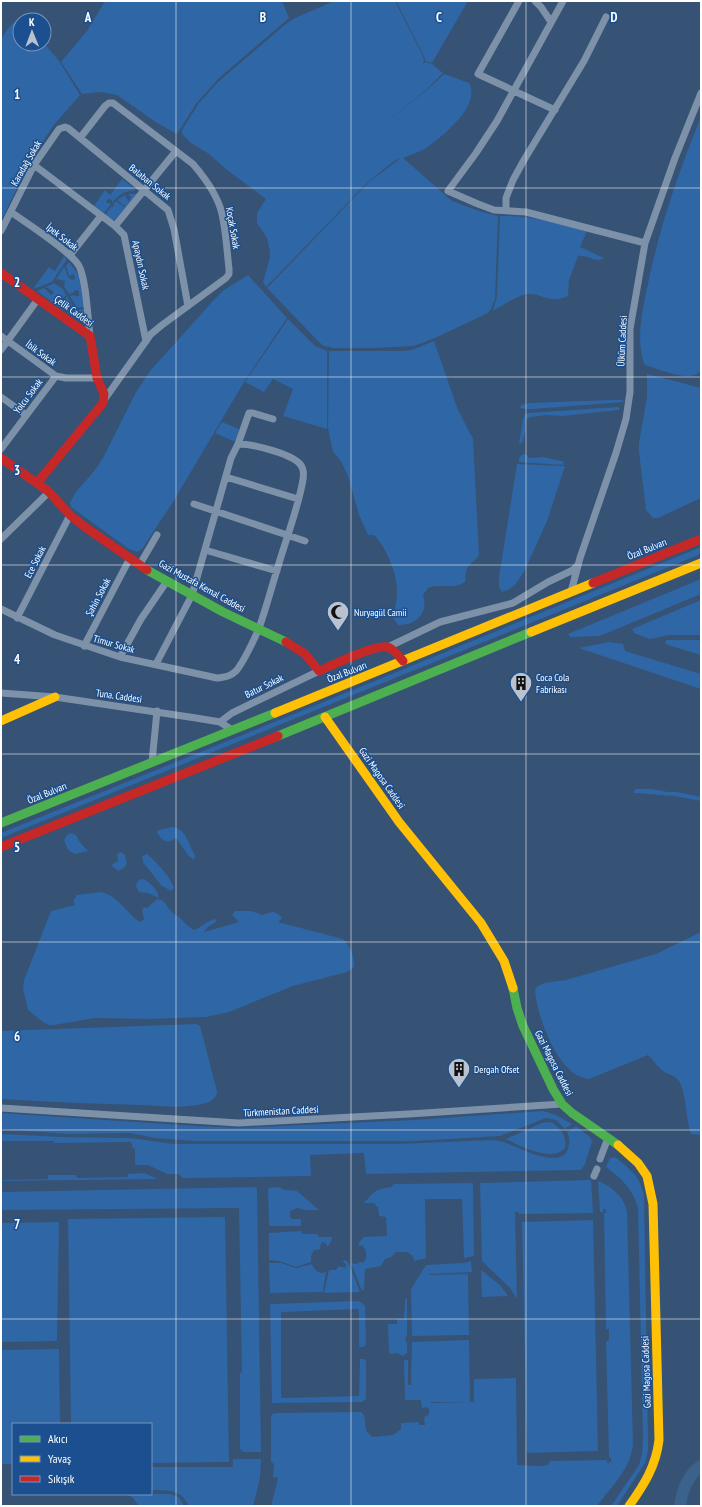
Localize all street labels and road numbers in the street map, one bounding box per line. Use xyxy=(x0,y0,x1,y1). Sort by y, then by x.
street label: Karadağ Sokak xyxy=(8,138,44,188)
street label: Balaban Sokak xyxy=(126,161,174,203)
street label: Koçak Sokak xyxy=(223,206,243,250)
street label: İpek Sokak xyxy=(43,221,81,254)
street label: Apaydın Sokak xyxy=(129,239,153,291)
street label: Çelik Caddesi xyxy=(52,292,96,330)
street label: Ülküm Caddesi xyxy=(614,315,630,367)
street label: İbik Sokak xyxy=(23,337,59,369)
street label: Yolcu Sokak xyxy=(11,376,46,416)
street label: Özal Bulvarı xyxy=(625,535,669,563)
street label: Ece Sokak xyxy=(21,544,49,580)
street label: Gazi Mustafa Kemal Caddesi xyxy=(157,557,247,615)
street label: Şahin Sokak xyxy=(82,575,114,618)
street label: Timur Sokak xyxy=(92,632,136,656)
street label: Özal Bulvarı xyxy=(325,658,369,686)
street label: Batur Sokak xyxy=(243,671,285,701)
street label: Tuna. Caddesi xyxy=(95,686,143,706)
street label: Gazi Magosa Caddesi xyxy=(356,745,408,811)
street label: Özal Bulvarı xyxy=(25,779,69,807)
street label: Gazi Magosa Caddesi xyxy=(532,1028,576,1098)
street label: Türkmenistan Caddesi xyxy=(243,1103,319,1119)
street label: Gazi Magosa Caddesi xyxy=(638,1336,654,1408)

